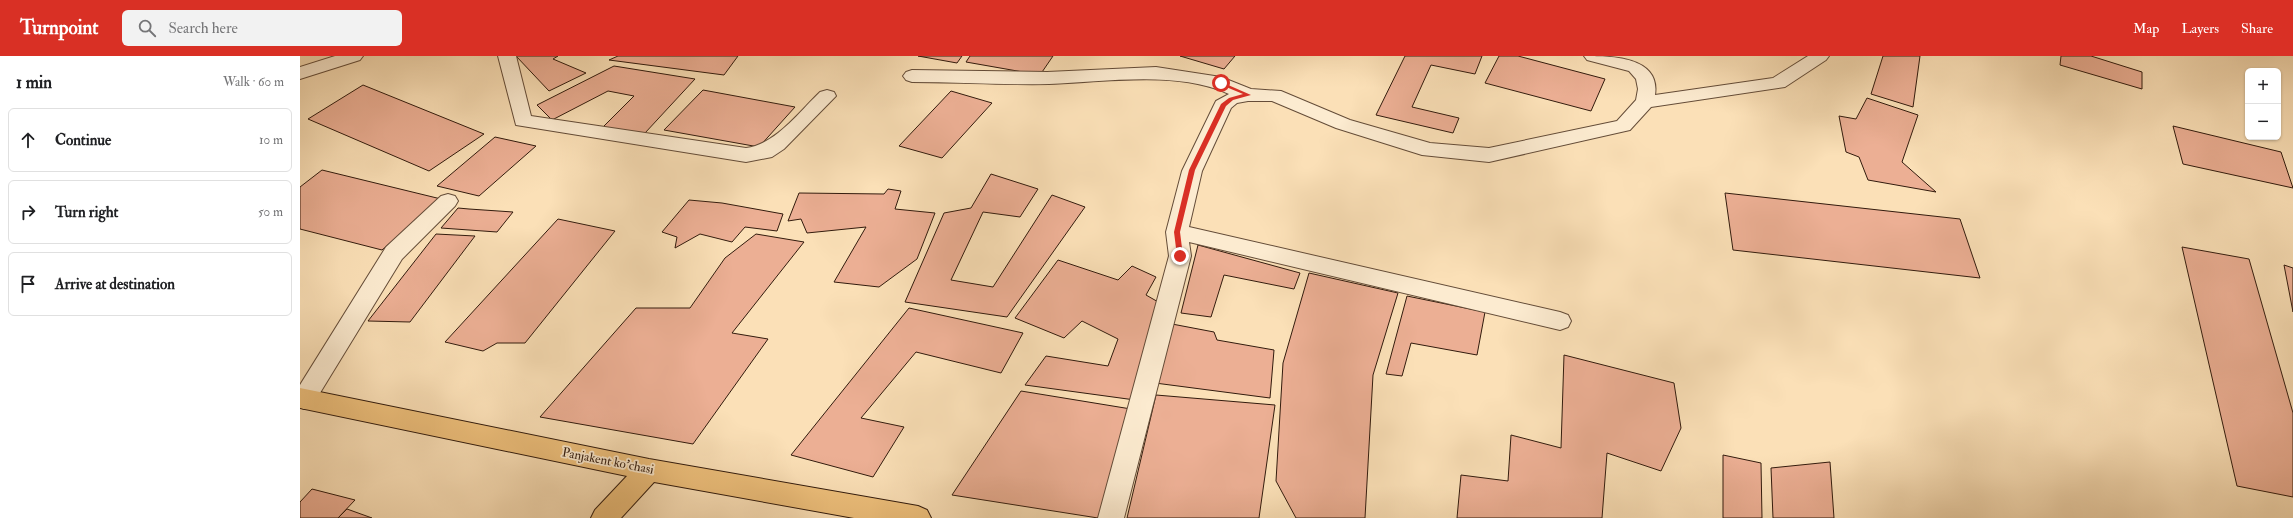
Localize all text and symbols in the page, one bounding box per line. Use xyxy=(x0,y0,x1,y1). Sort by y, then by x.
search box xyxy=(122,10,402,46)
text: Turnpoint xyxy=(20,16,98,40)
icon: search xyxy=(136,17,158,39)
text: Search here xyxy=(168,19,238,38)
text: Map xyxy=(2133,20,2159,37)
text: Layers xyxy=(2181,20,2219,37)
text: Share xyxy=(2241,20,2273,37)
map controls xyxy=(2245,68,2281,140)
button: + xyxy=(2245,68,2281,104)
text: 1 min xyxy=(16,72,52,93)
text: Walk · 60 m xyxy=(223,74,284,90)
route start xyxy=(1212,74,1230,92)
button: − xyxy=(2245,104,2281,140)
icon: ahead xyxy=(17,129,39,151)
text: Continue xyxy=(55,131,111,150)
text: 10 m xyxy=(259,132,283,148)
icon: right xyxy=(17,201,39,223)
text: Turn right xyxy=(55,203,118,222)
text: 50 m xyxy=(258,204,283,220)
route end xyxy=(1171,247,1189,265)
icon: arrive xyxy=(17,273,39,295)
text: Arrive at destination xyxy=(55,275,175,294)
street label: Panjakent ko'chasi xyxy=(561,444,656,478)

